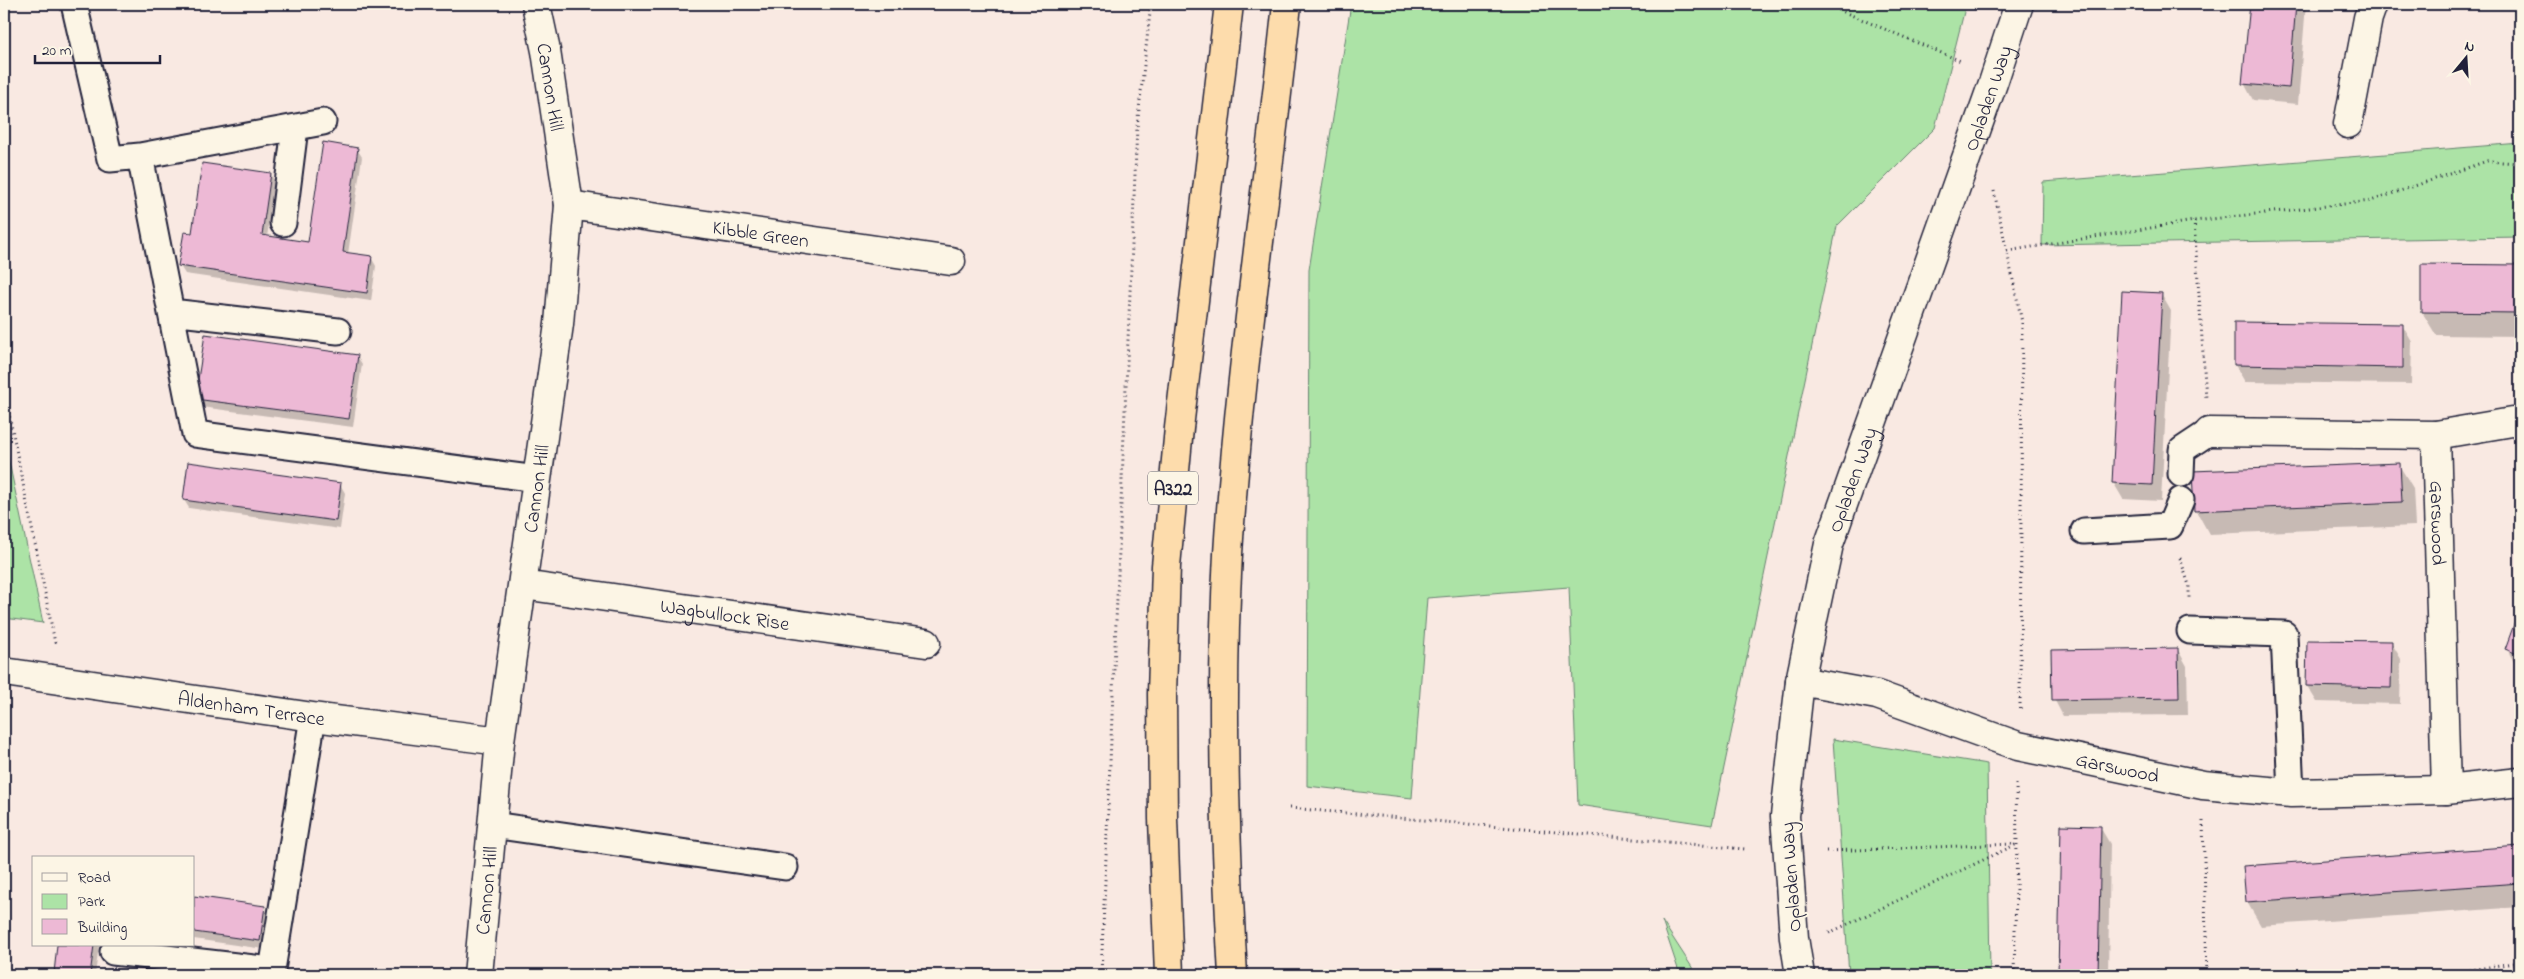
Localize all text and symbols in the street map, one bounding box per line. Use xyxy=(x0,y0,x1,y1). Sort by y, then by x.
scale bar xyxy=(35,32,160,64)
north arrow xyxy=(2442,32,2492,82)
text: N xyxy=(2462,36,2477,59)
text: 20 m xyxy=(42,40,72,62)
street label: Cannon Hill xyxy=(527,41,570,133)
street label: Opladen Way xyxy=(1958,42,2021,156)
street label: Kibble Green xyxy=(710,214,811,257)
street label: Opladen Way xyxy=(1822,424,1886,537)
street label: Cannon Hill xyxy=(518,443,559,535)
road number: A322 xyxy=(1148,472,1198,504)
street label: Garswood xyxy=(2420,480,2452,566)
street label: Wagbullock Rise xyxy=(658,593,791,640)
street label: Aldenham Terrace xyxy=(176,685,326,735)
street label: Garswood xyxy=(2073,747,2162,792)
street label: Opladen Way xyxy=(1774,821,1811,933)
street label: Cannon Hill xyxy=(470,845,507,936)
legend xyxy=(32,856,195,946)
text: Road xyxy=(78,867,111,889)
text: Park xyxy=(78,891,106,913)
text: Building xyxy=(77,917,127,940)

